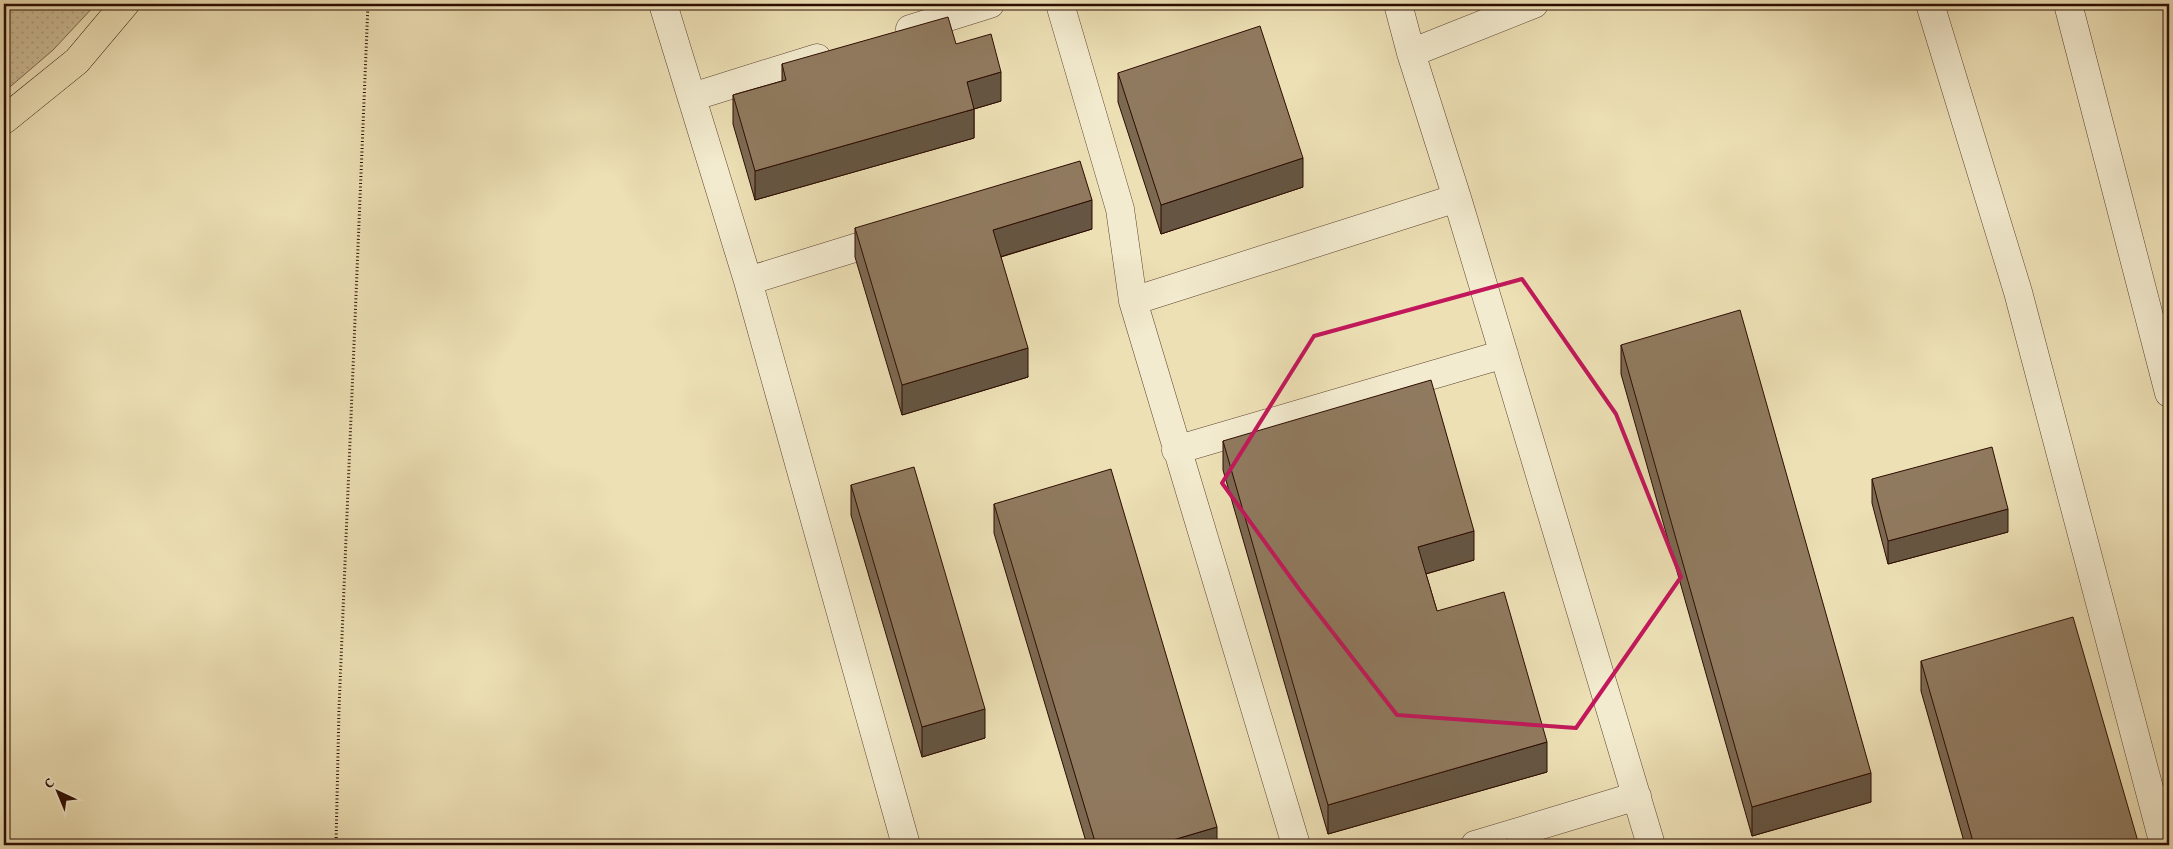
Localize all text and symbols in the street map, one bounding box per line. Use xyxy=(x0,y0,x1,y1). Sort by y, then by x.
north arrow xyxy=(32,766,82,816)
text: С xyxy=(39,773,59,793)

